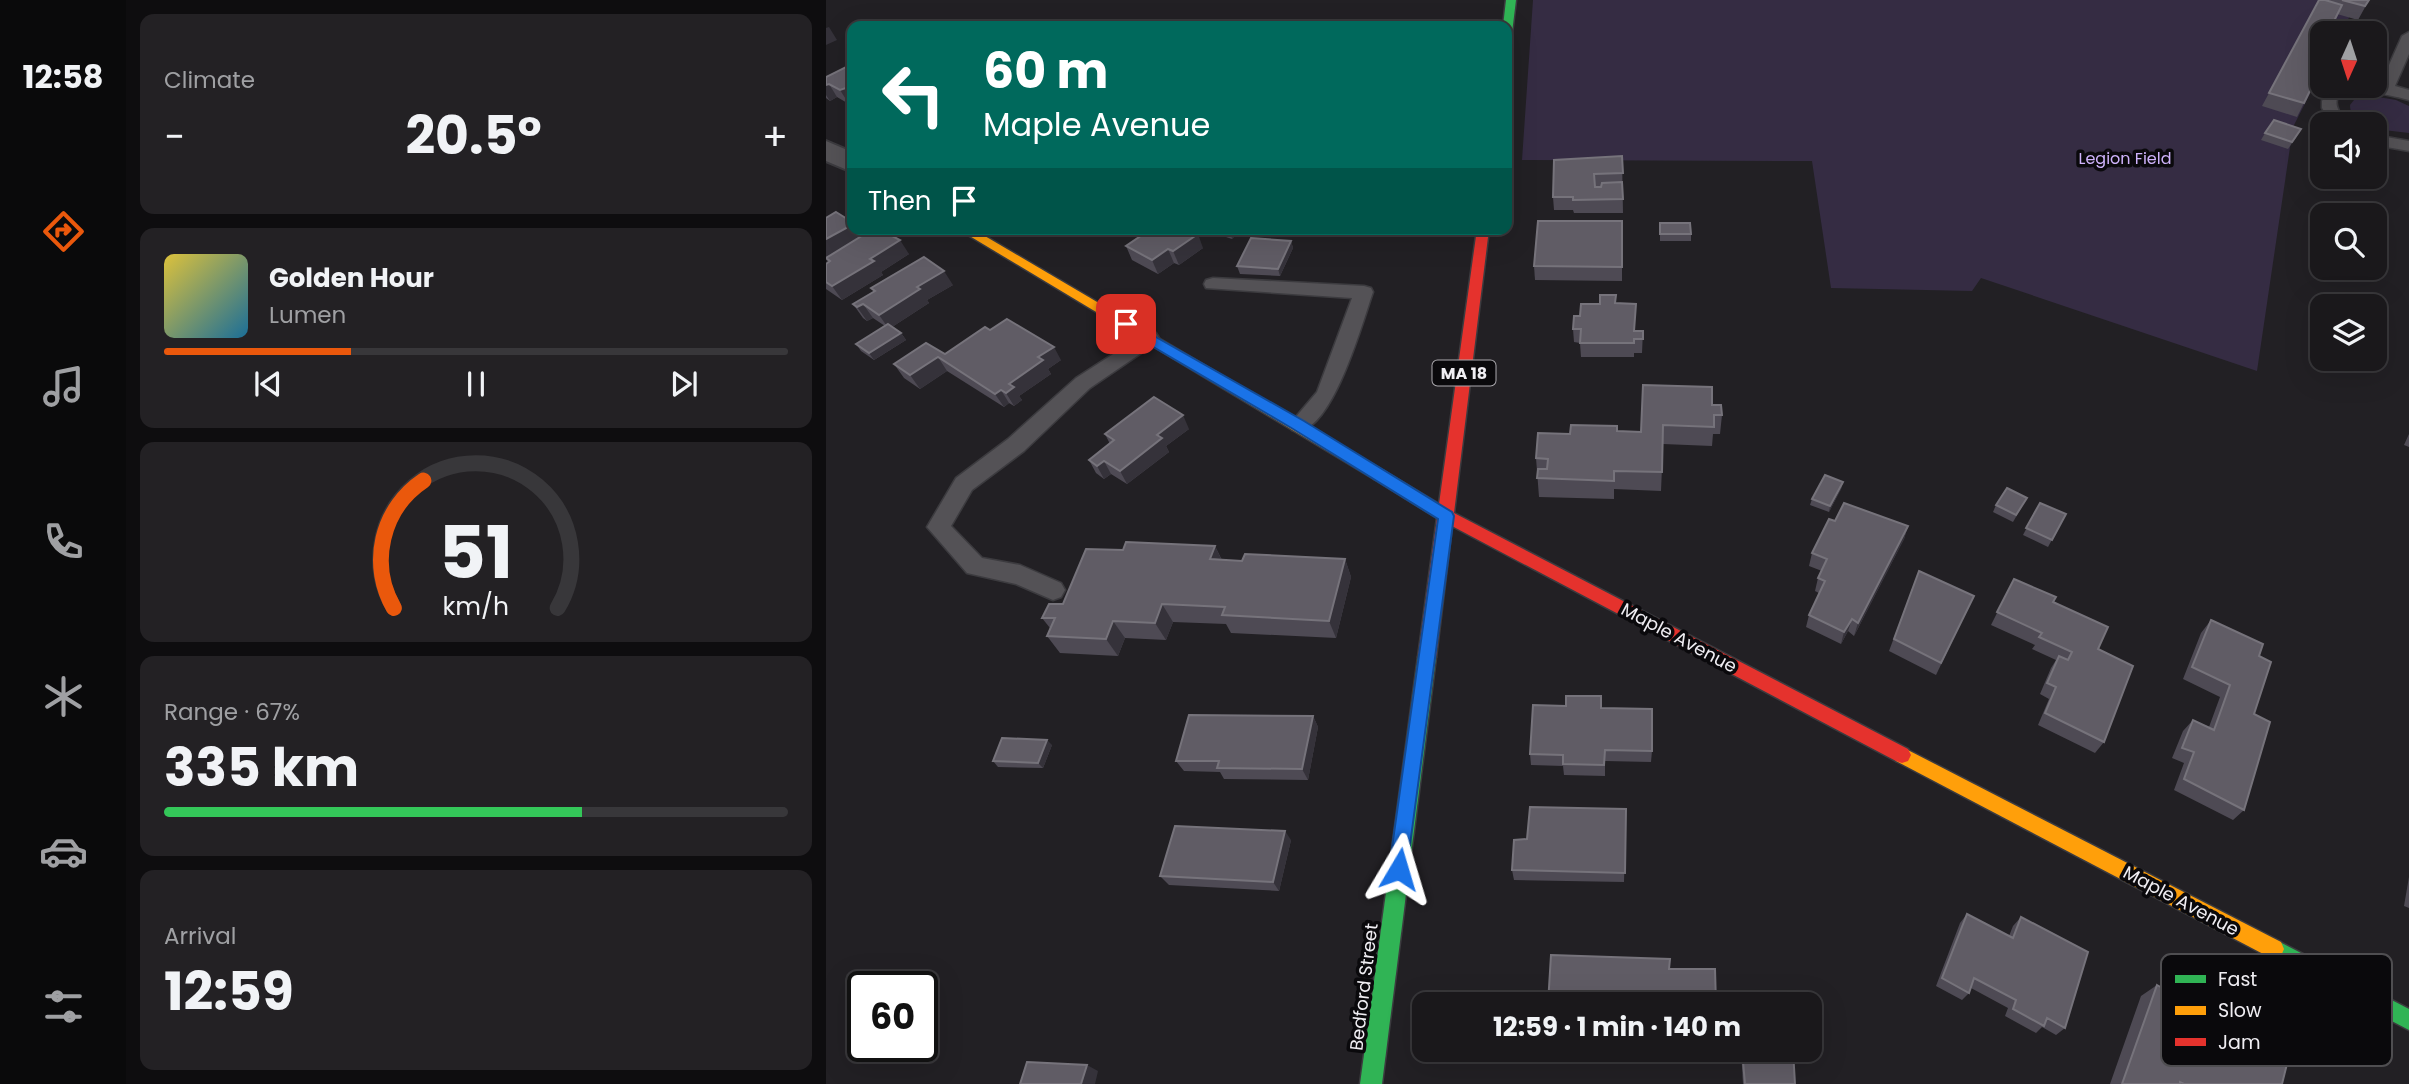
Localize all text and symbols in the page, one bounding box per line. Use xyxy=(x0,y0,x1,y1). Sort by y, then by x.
north arrow xyxy=(2310,21,2387,98)
map controls xyxy=(2310,21,2387,371)
text: 60 m xyxy=(983,37,1108,105)
icon: left xyxy=(868,49,959,140)
text: 12:58 xyxy=(23,54,103,99)
text: Climate xyxy=(164,64,255,96)
text: 20.5° xyxy=(405,99,542,172)
text: Maple Avenue xyxy=(983,102,1210,147)
text: − xyxy=(164,110,185,163)
text: + xyxy=(762,110,788,163)
button: sound xyxy=(2310,112,2387,189)
park label: Legion Field xyxy=(2078,147,2172,170)
icon: arrive xyxy=(945,182,983,220)
text: Then xyxy=(868,183,931,219)
button: search xyxy=(2310,203,2387,280)
icon: directions xyxy=(39,207,88,256)
text: Golden Hour xyxy=(269,260,434,296)
pin xyxy=(1096,294,1156,354)
button: layers xyxy=(2310,294,2387,371)
text: Lumen xyxy=(269,299,346,331)
icon: arrive xyxy=(1107,305,1145,343)
road number: MA 18 xyxy=(1432,360,1496,386)
icon: music xyxy=(39,362,88,411)
icon: previous xyxy=(249,365,287,403)
icon: pause xyxy=(457,365,495,403)
icon: next xyxy=(665,365,703,403)
text: 51 xyxy=(439,502,513,603)
icon: phone xyxy=(39,517,88,566)
text: km/h xyxy=(443,589,509,624)
street label: Maple Avenue xyxy=(1617,597,1742,679)
icon: climate xyxy=(39,672,88,721)
text: Range · 67% xyxy=(164,696,300,728)
text: 335 km xyxy=(164,731,359,804)
icon: car xyxy=(39,827,88,876)
position arrow xyxy=(1362,832,1436,906)
street label: Maple Avenue xyxy=(2119,860,2244,942)
text: Arrival xyxy=(164,920,236,952)
street label: Bedford Street xyxy=(1343,922,1384,1052)
legend xyxy=(2161,954,2392,1066)
text: 12:59 xyxy=(164,955,294,1028)
text: Fast xyxy=(2218,966,2257,993)
speed limit sign: 60 xyxy=(847,971,938,1062)
icon: filters xyxy=(39,982,88,1031)
text: Slow xyxy=(2218,997,2262,1024)
text: 12:59 · 1 min · 140 m xyxy=(1493,1009,1741,1045)
text: Jam xyxy=(2218,1029,2260,1056)

